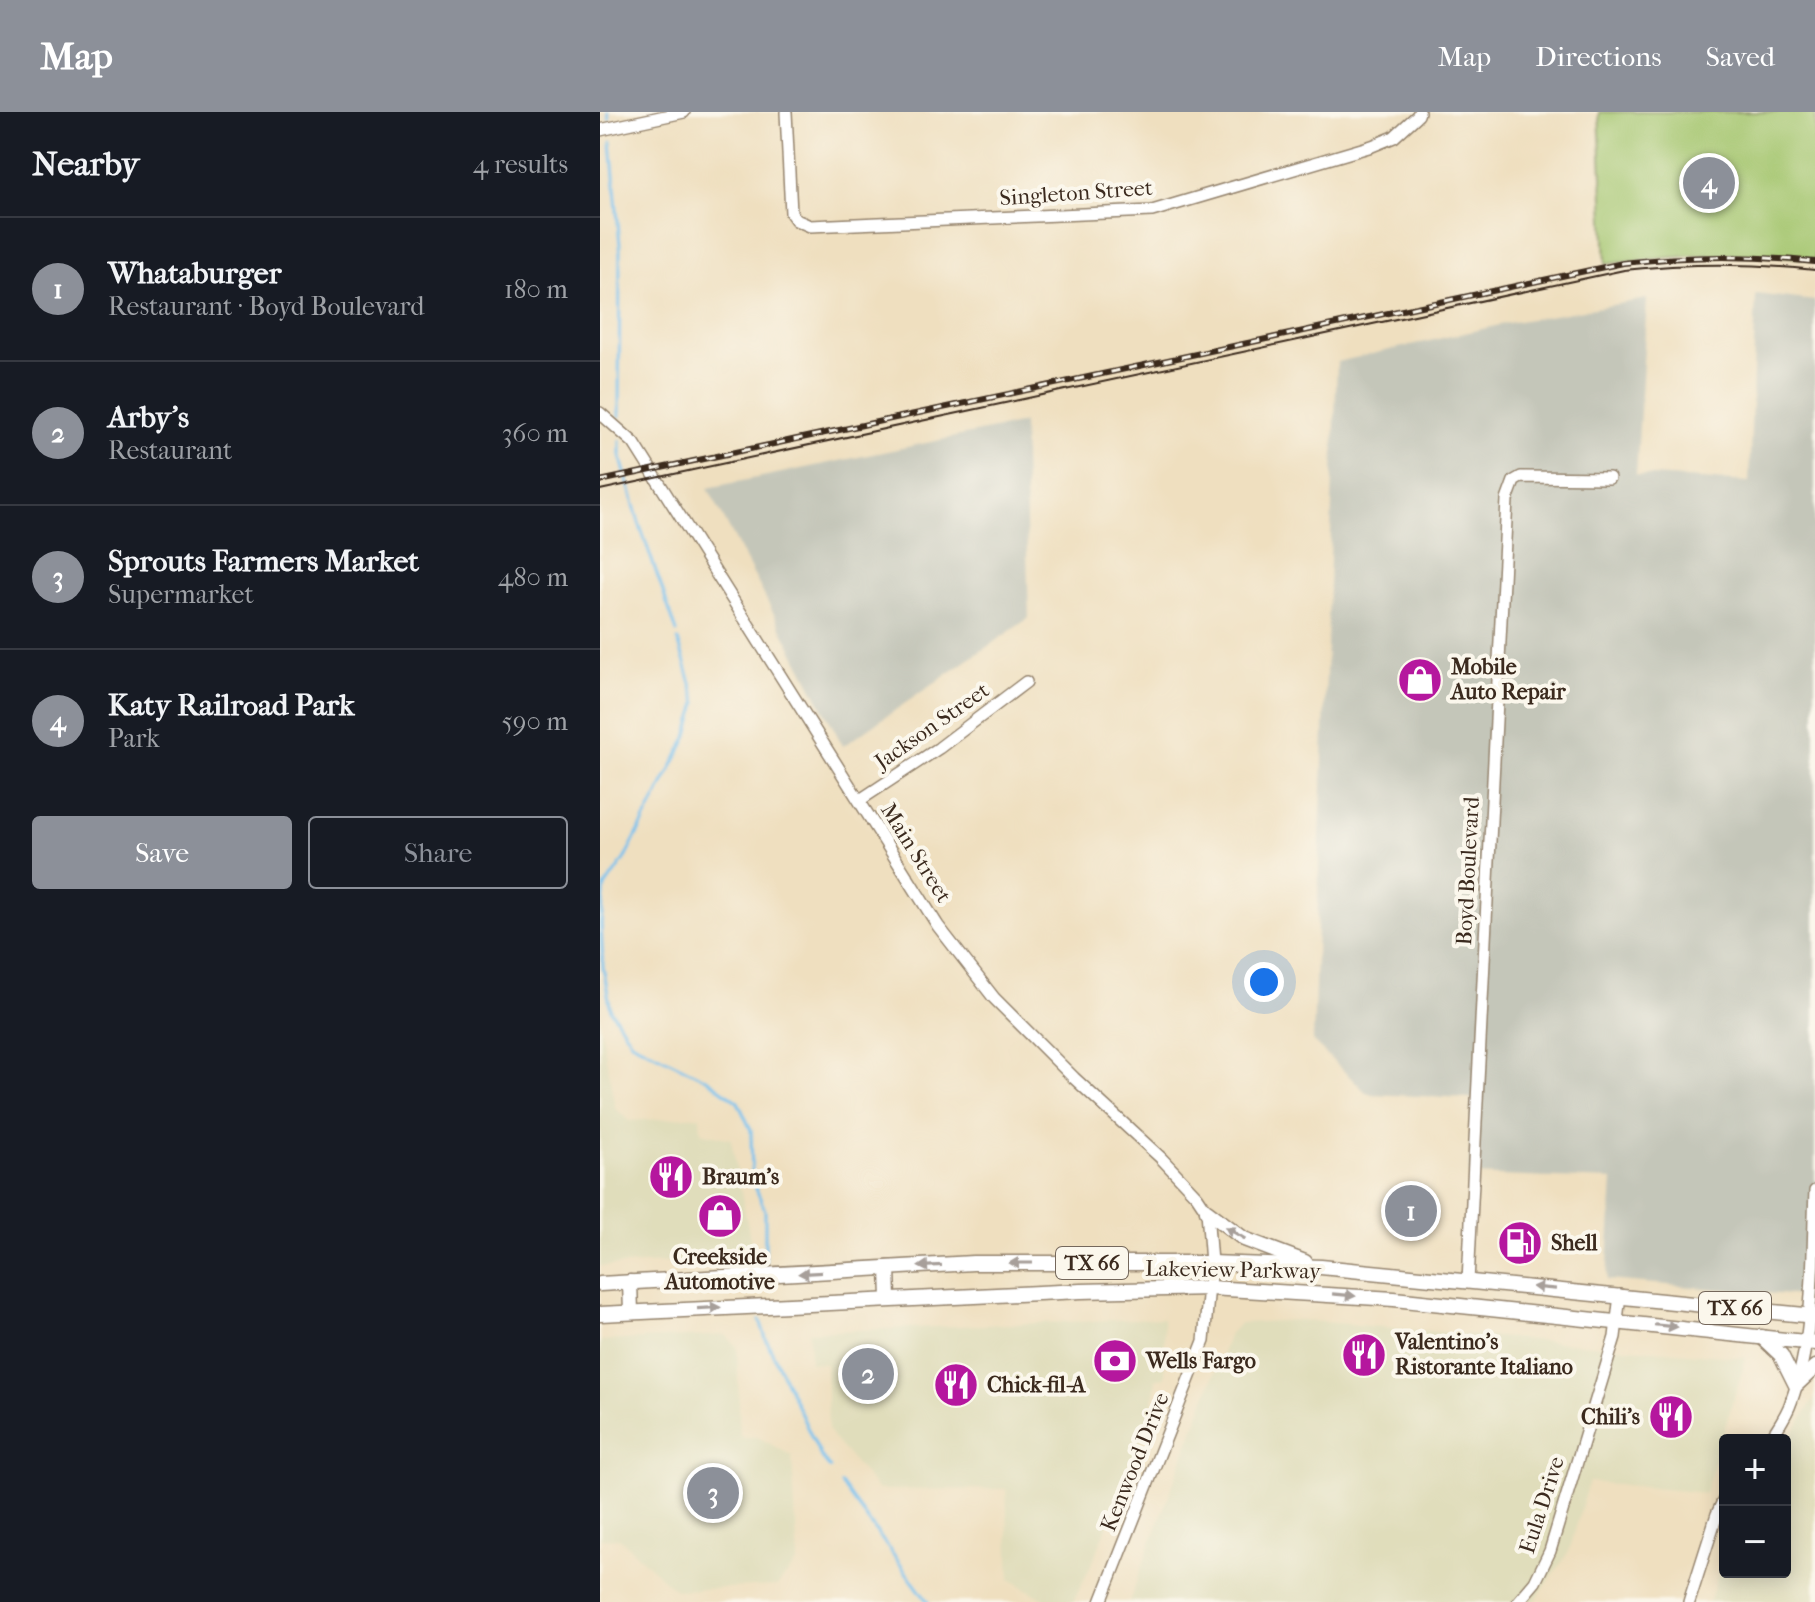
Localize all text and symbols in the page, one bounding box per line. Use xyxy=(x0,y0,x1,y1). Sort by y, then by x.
text: Map xyxy=(40,34,113,79)
text: Map xyxy=(1438,40,1491,73)
text: Directions xyxy=(1535,40,1662,73)
text: Saved xyxy=(1706,40,1775,73)
text: Nearby xyxy=(32,144,139,184)
text: 4 results xyxy=(473,149,568,180)
pin: 4 xyxy=(1683,153,1735,213)
street label: Singleton Street xyxy=(999,175,1154,211)
text: Whataburger xyxy=(108,256,281,291)
text: 1 xyxy=(53,274,63,305)
text: 180 m xyxy=(504,274,568,305)
text: Restaurant · Boyd Boulevard xyxy=(108,291,424,322)
text: Arby's xyxy=(108,400,189,435)
text: 2 xyxy=(51,418,65,449)
text: 360 m xyxy=(502,418,568,449)
text: Restaurant xyxy=(108,435,232,466)
text: Sprouts Farmers Market xyxy=(108,544,419,579)
text: 3 xyxy=(53,562,63,593)
text: 480 m xyxy=(498,562,568,593)
text: Supermarket xyxy=(108,579,254,610)
place label: Mobile Auto Repair xyxy=(1449,654,1566,705)
shop icon: Mobile Auto Repair xyxy=(1396,656,1444,704)
street label: Jackson Street xyxy=(868,677,994,776)
text: Katy Railroad Park xyxy=(108,688,354,723)
text: 4 xyxy=(50,706,66,737)
text: 590 m xyxy=(502,706,568,737)
text: Park xyxy=(108,723,160,754)
street label: Boyd Boulevard xyxy=(1451,795,1485,946)
street label: Main Street xyxy=(875,798,957,908)
button: Save xyxy=(32,816,292,889)
button: Share xyxy=(308,816,568,889)
your location xyxy=(1244,962,1284,1002)
restaurant icon: Braum's xyxy=(647,1153,695,1201)
place label: Braum's xyxy=(702,1164,779,1190)
pin: 1 xyxy=(1385,1181,1437,1241)
shop icon: Creekside Automotive xyxy=(696,1192,744,1240)
fuel station icon: Shell xyxy=(1496,1219,1544,1267)
one-way arrow xyxy=(1224,1227,1246,1241)
place label: Shell xyxy=(1551,1230,1598,1256)
place label: Creekside Automotive xyxy=(663,1244,775,1295)
road number: TX 66 xyxy=(1056,1247,1128,1279)
street label: Lakeview Parkway xyxy=(1145,1255,1322,1285)
one-way arrow xyxy=(1008,1257,1033,1269)
one-way arrow xyxy=(917,1259,942,1272)
one-way arrow xyxy=(797,1267,822,1280)
one-way arrow xyxy=(1531,1281,1556,1294)
one-way arrow xyxy=(1332,1289,1357,1302)
road number: TX 66 xyxy=(1699,1292,1771,1324)
one-way arrow xyxy=(697,1301,722,1314)
one-way arrow xyxy=(1654,1320,1679,1333)
place label: Valentino's Ristorante Italiano xyxy=(1394,1329,1573,1380)
restaurant icon: Valentino's Ristorante Italiano xyxy=(1340,1331,1388,1379)
bank icon: Wells Fargo xyxy=(1091,1337,1139,1385)
pin: 2 xyxy=(842,1344,894,1404)
place label: Wells Fargo xyxy=(1145,1348,1256,1374)
restaurant icon: Chick-fil-A xyxy=(932,1361,980,1409)
place label: Chick-fil-A xyxy=(987,1372,1086,1398)
street label: Kenwood Drive xyxy=(1095,1389,1175,1535)
restaurant icon: Chili's xyxy=(1647,1393,1695,1441)
place label: Chili's xyxy=(1581,1404,1640,1430)
map controls xyxy=(1719,1434,1791,1578)
button: + xyxy=(1719,1434,1791,1506)
street label: Eula Drive xyxy=(1514,1453,1570,1557)
pin: 3 xyxy=(687,1463,739,1523)
button: − xyxy=(1719,1506,1791,1578)

